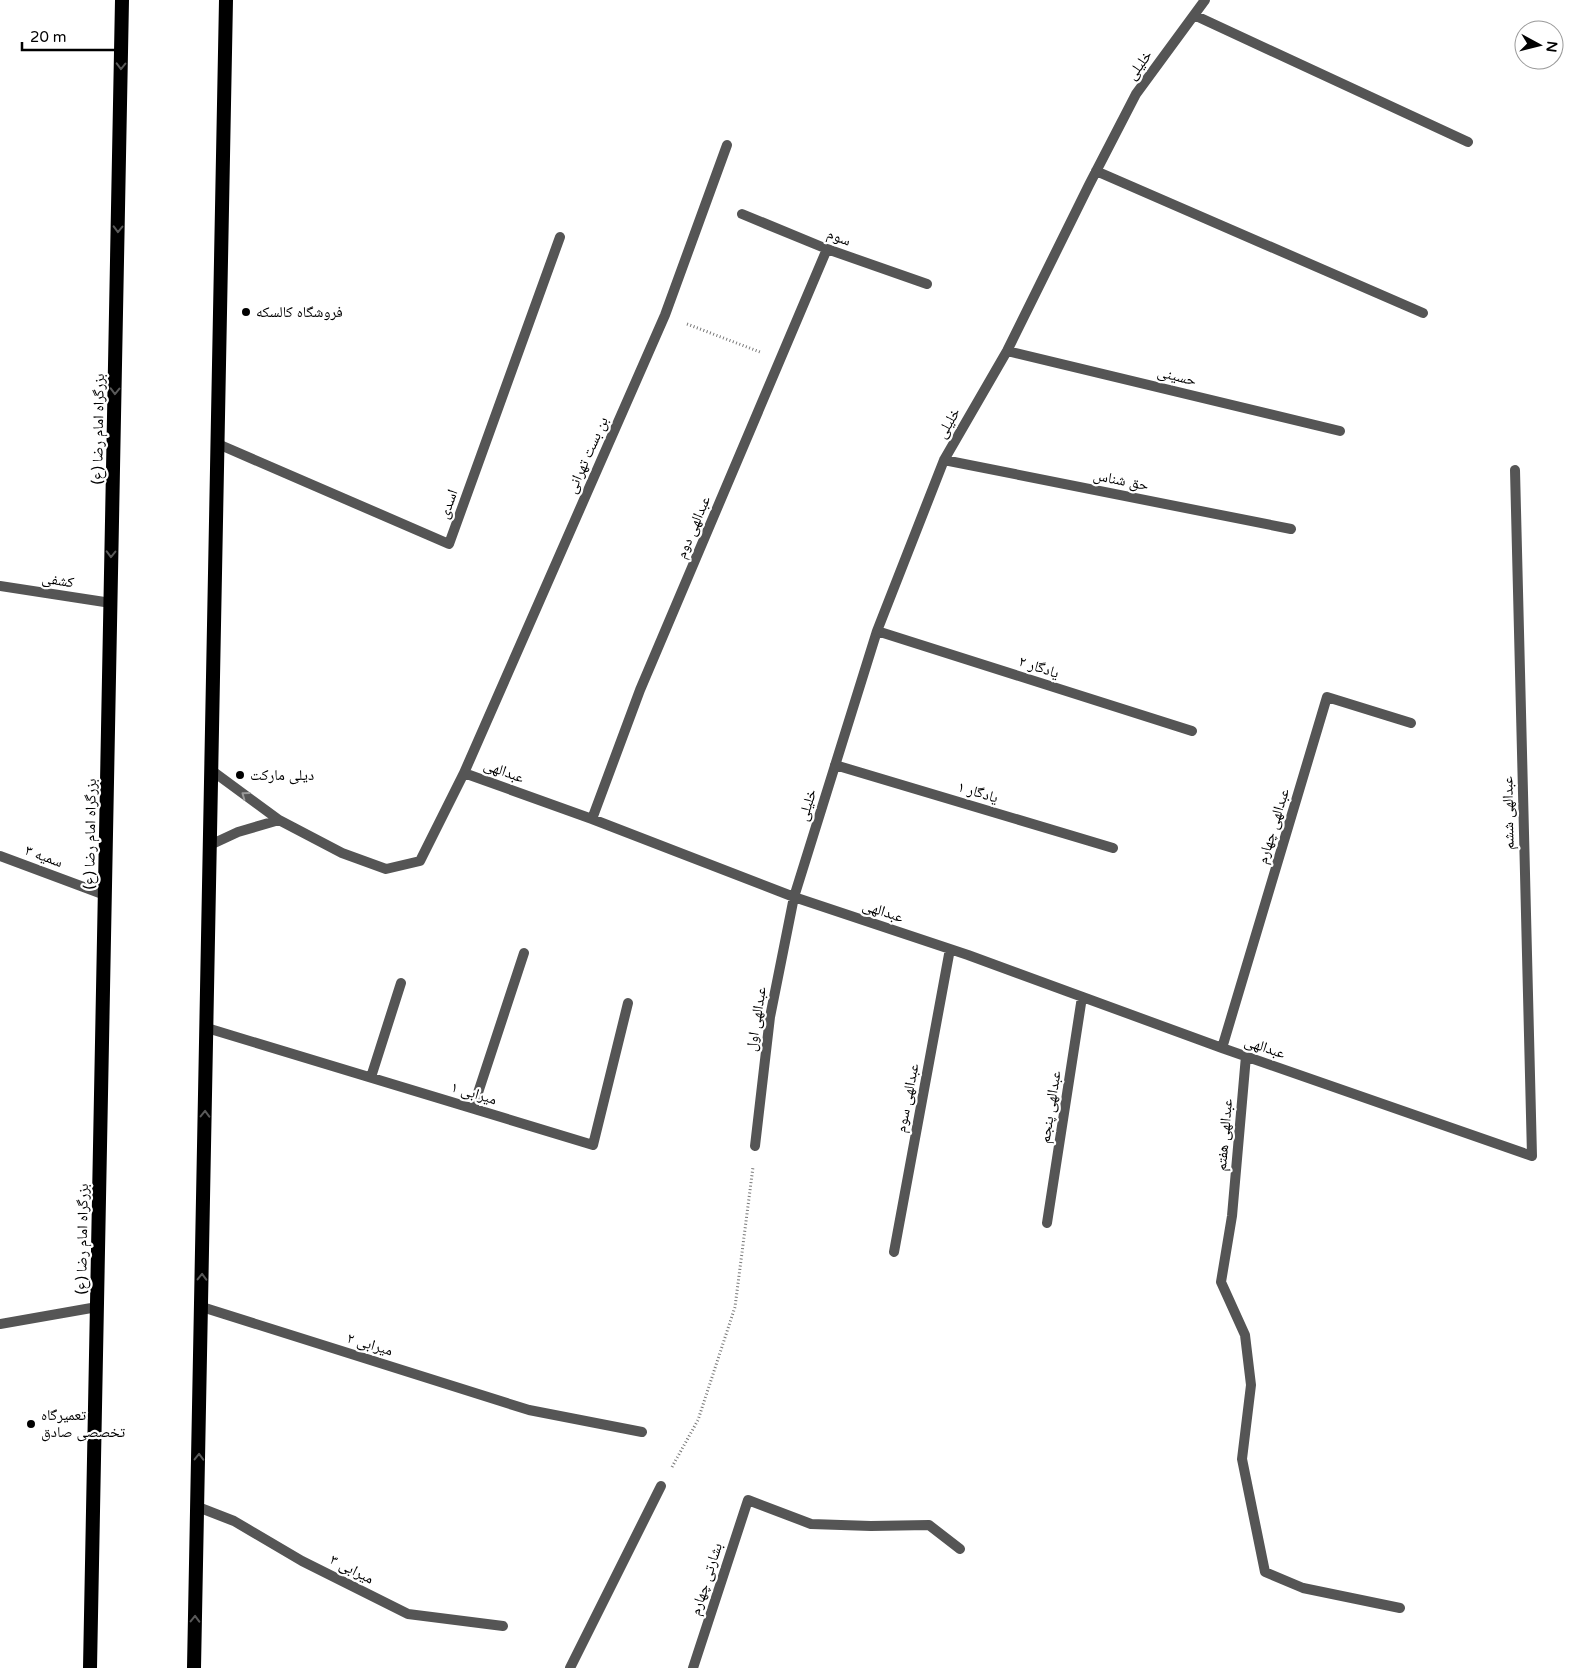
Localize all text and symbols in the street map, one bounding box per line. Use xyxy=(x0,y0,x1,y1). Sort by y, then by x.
scale bar xyxy=(22,20,125,52)
north arrow xyxy=(1514,20,1564,70)
text: 20 m xyxy=(30,28,67,46)
text: N xyxy=(1542,40,1561,53)
street label: خلیلی xyxy=(1122,46,1157,84)
one-way arrow xyxy=(116,62,126,70)
street label: سوم xyxy=(824,224,854,251)
one-way arrow xyxy=(112,225,123,233)
place label: فروشگاه کالسکه xyxy=(256,303,343,321)
marker: فروشگاه کالسکه xyxy=(240,306,252,318)
street label: حسینی xyxy=(1155,362,1199,391)
street label: بزرگراه امام رضا (ع) xyxy=(88,373,109,485)
one-way arrow xyxy=(109,387,120,395)
street label: خلیلی xyxy=(932,404,965,442)
street label: بن بست تهرانی xyxy=(562,414,613,497)
street label: حق شناس xyxy=(1091,466,1151,495)
street label: اسدی xyxy=(434,487,462,521)
street label: عبدالهی دوم xyxy=(672,493,715,561)
one-way arrow xyxy=(106,550,117,558)
street label: کشفی xyxy=(40,569,75,592)
street label: یادگار ۲ xyxy=(1016,652,1062,682)
street label: عبدالهی xyxy=(481,755,527,788)
place label: دیلی مارکت xyxy=(250,766,314,785)
marker: دیلی مارکت xyxy=(234,769,246,781)
street label: عبدالهی ششم xyxy=(1498,776,1519,850)
street label: یادگار ۱ xyxy=(955,777,1001,807)
street label: بزرگراه امام رضا (ع) xyxy=(80,778,101,890)
street label: خلیلی xyxy=(794,786,821,824)
street label: عبدالهی چهارم xyxy=(1253,786,1294,866)
one-way arrow xyxy=(242,793,251,801)
street label: سمیه ۳ xyxy=(23,841,65,871)
street label: عبدالهی xyxy=(860,896,906,927)
street label: عبدالهی اول xyxy=(742,985,771,1053)
street label: عبدالهی xyxy=(1242,1032,1288,1063)
street label: عبدالهی سوم xyxy=(891,1062,924,1134)
street label: عبدالهی پنجم xyxy=(1035,1069,1066,1145)
street label: میرابی ۱ xyxy=(449,1078,499,1109)
street label: عبدالهی هفتم xyxy=(1212,1098,1237,1172)
one-way arrow xyxy=(200,1110,210,1118)
street label: بزرگراه امام رضا (ع) xyxy=(72,1183,93,1295)
one-way arrow xyxy=(197,1273,207,1280)
street label: میرابی ۲ xyxy=(345,1329,395,1360)
place label: تعمیرگاه تخصصی صادق xyxy=(41,1406,126,1442)
marker: تعمیرگاه تخصصی صادق xyxy=(25,1418,37,1430)
one-way arrow xyxy=(193,1453,204,1461)
street label: بشارتی چهارم xyxy=(686,1540,727,1618)
street label: میرابی ۳ xyxy=(327,1550,377,1589)
one-way arrow xyxy=(190,1615,201,1623)

